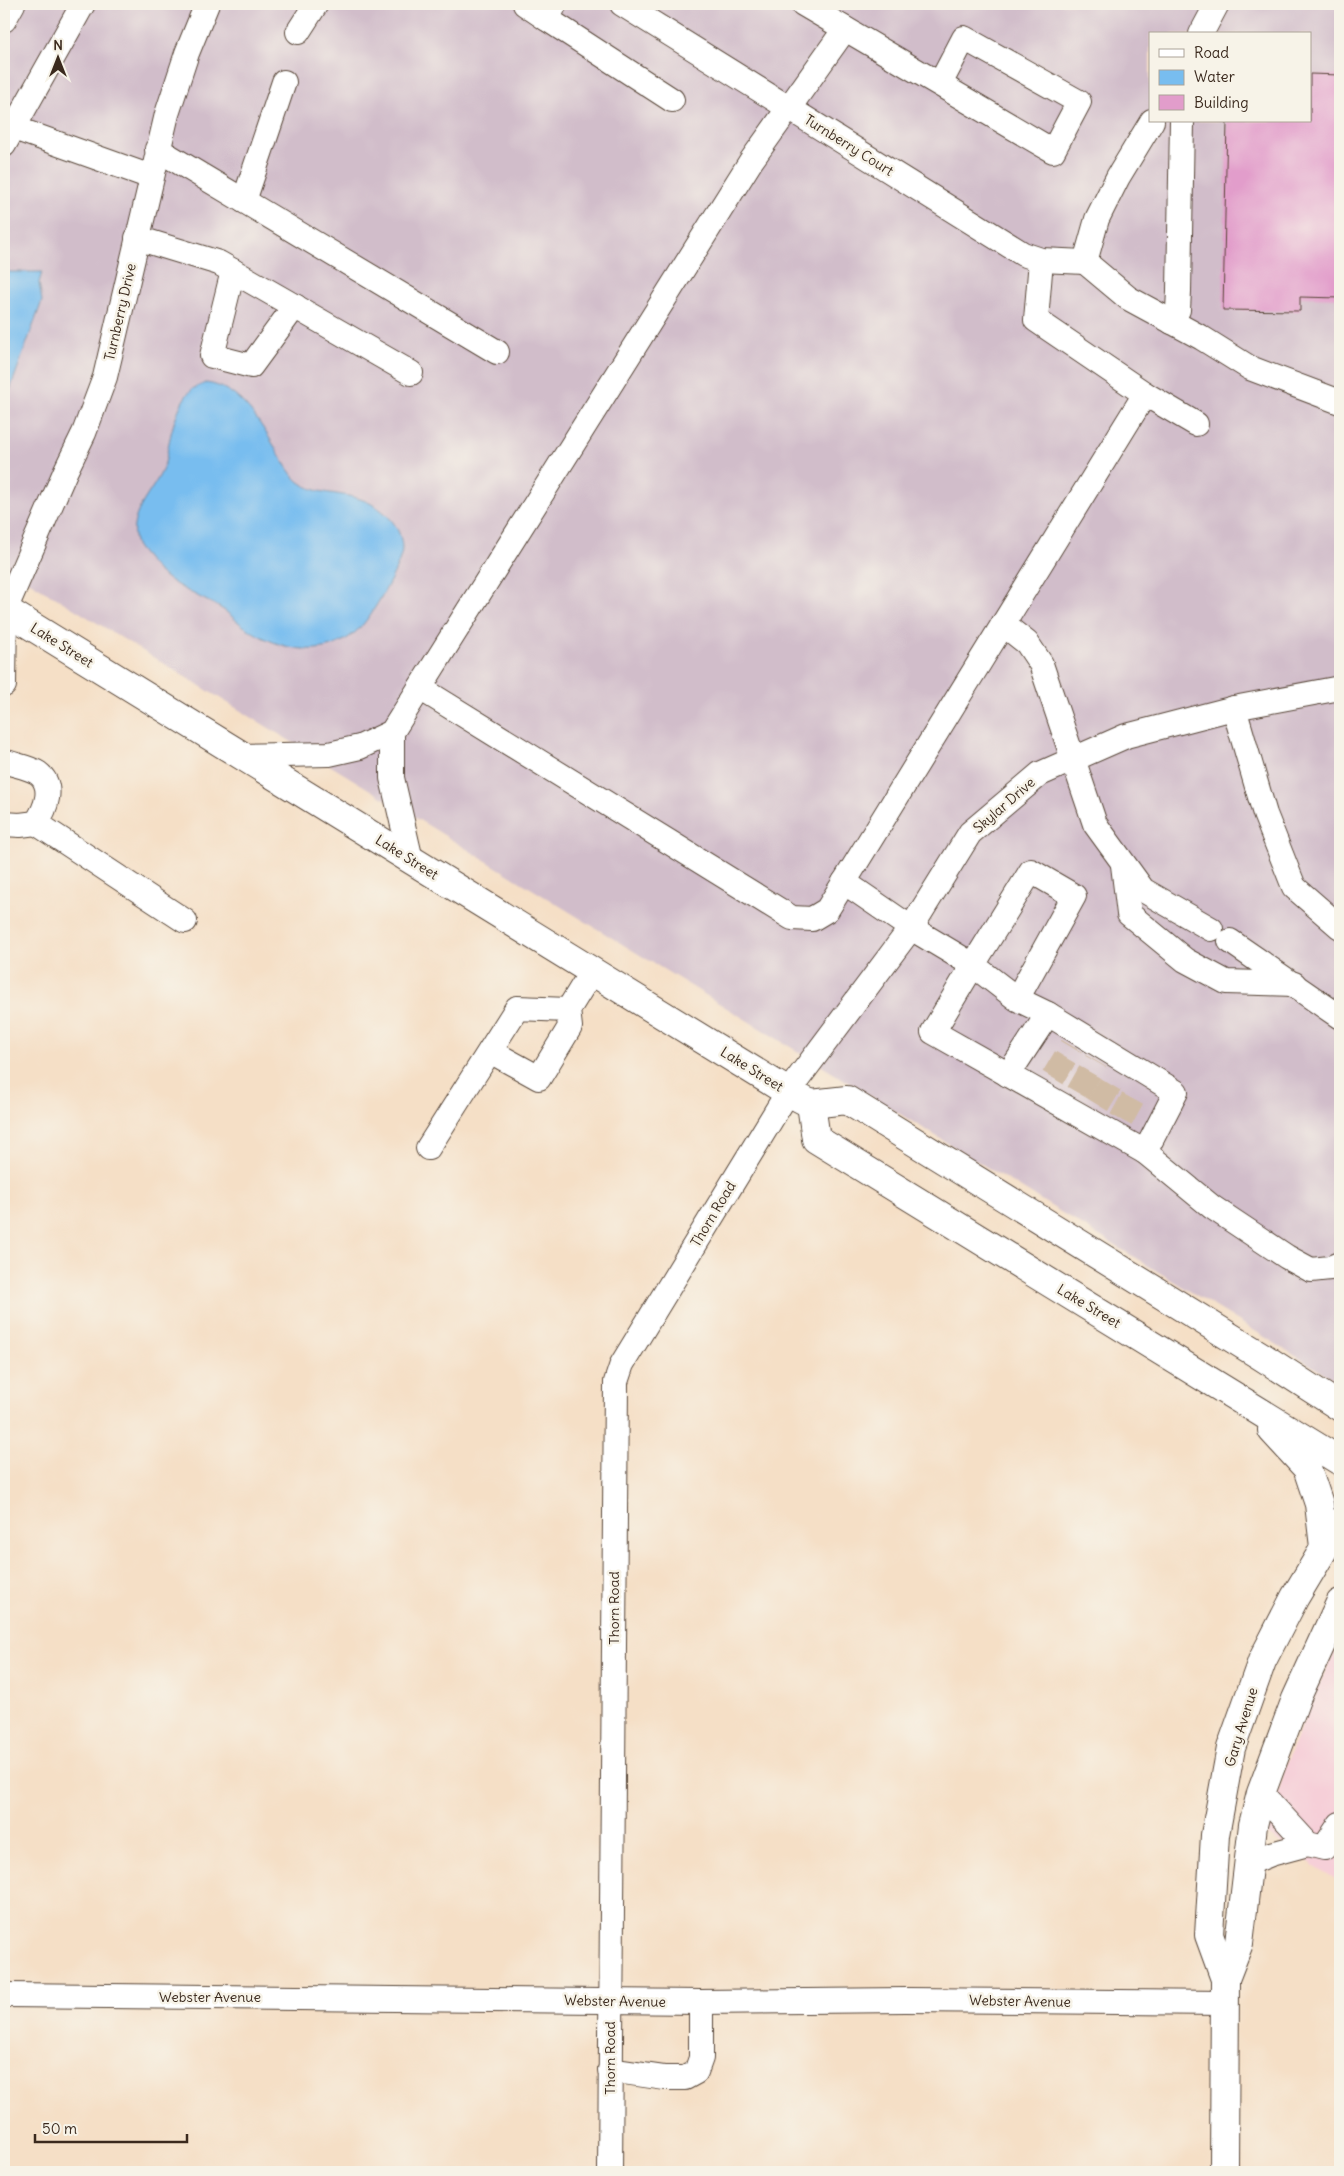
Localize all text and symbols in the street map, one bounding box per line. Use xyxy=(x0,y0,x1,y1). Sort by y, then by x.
north arrow xyxy=(32,32,82,82)
legend xyxy=(1149,32,1312,122)
text: N xyxy=(53,36,63,54)
text: Road xyxy=(1194,43,1229,62)
text: Water xyxy=(1194,67,1235,86)
text: Building xyxy=(1194,93,1249,112)
street label: Turnberry Court xyxy=(801,110,897,180)
street label: Turnberry Drive xyxy=(100,262,140,362)
street label: Lake Street xyxy=(27,619,97,672)
street label: Skylar Drive xyxy=(969,773,1039,837)
street label: Lake Street xyxy=(372,831,442,884)
street label: Lake Street xyxy=(717,1043,787,1096)
street label: Thorn Road xyxy=(686,1178,740,1250)
street label: Lake Street xyxy=(1054,1280,1124,1332)
street label: Thorn Road xyxy=(605,1571,623,1645)
street label: Gary Avenue xyxy=(1220,1685,1262,1769)
street label: Webster Avenue xyxy=(159,1988,261,2006)
street label: Webster Avenue xyxy=(564,1991,666,2011)
street label: Webster Avenue xyxy=(969,1991,1071,2011)
street label: Thorn Road xyxy=(601,2021,619,2095)
scale bar xyxy=(35,2111,188,2143)
text: 50 m xyxy=(42,2119,77,2138)

